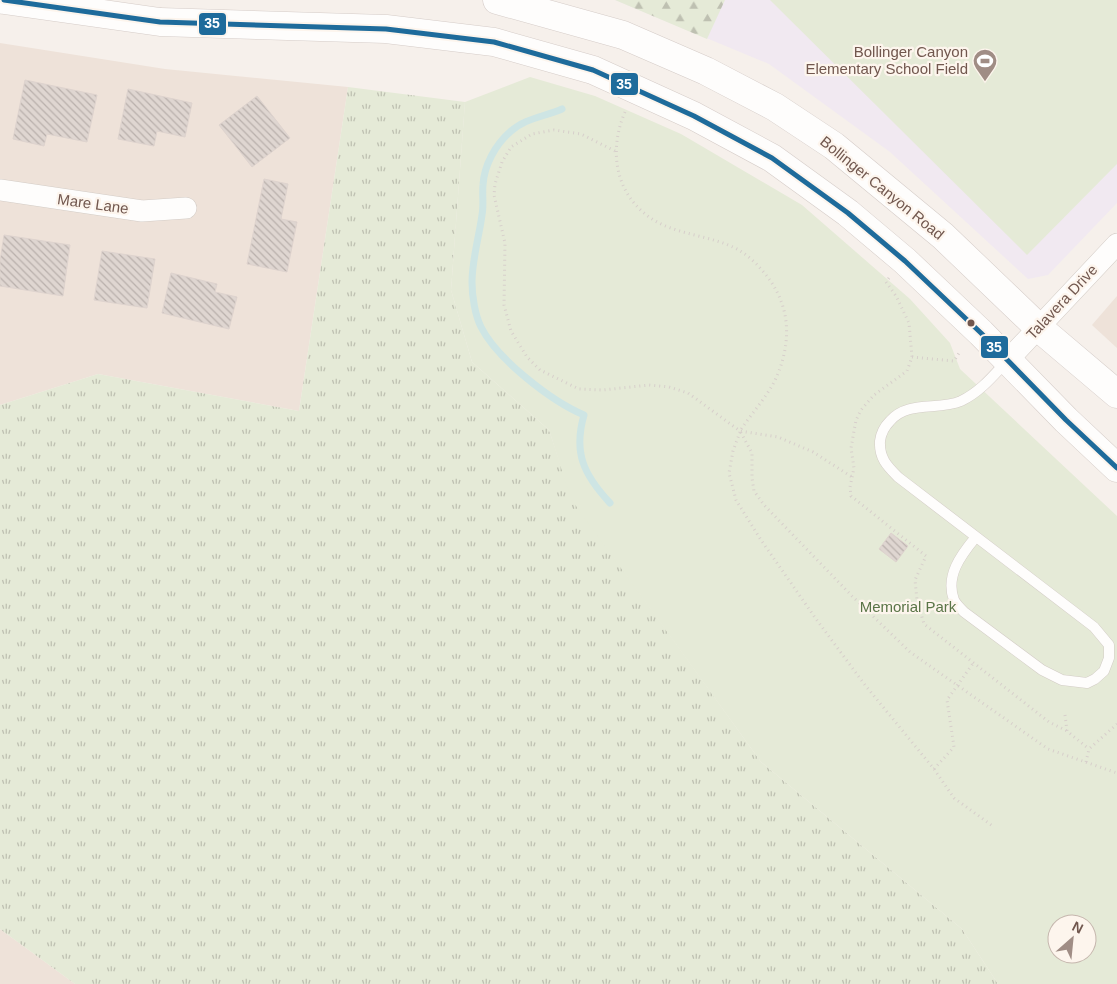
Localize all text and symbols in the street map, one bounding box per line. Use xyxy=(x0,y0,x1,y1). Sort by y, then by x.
line badge: 35 xyxy=(198,12,227,36)
text: 35 xyxy=(204,15,220,31)
place label: Bollinger Canyon Elementary School Field xyxy=(805,43,968,77)
sports icon: Bollinger Canyon Elementary School Field xyxy=(972,48,998,82)
line badge: 35 xyxy=(610,72,639,96)
text: 35 xyxy=(616,76,632,92)
street label: Bollinger Canyon Road xyxy=(817,132,948,243)
street label: Mare Lane xyxy=(56,190,130,217)
street label: Talavera Drive xyxy=(1023,261,1101,343)
unlabelled marker xyxy=(966,318,976,328)
line badge: 35 xyxy=(980,335,1009,359)
text: 35 xyxy=(986,339,1002,355)
park label: Memorial Park xyxy=(860,598,957,615)
north arrow xyxy=(1047,914,1097,964)
text: N xyxy=(1070,918,1086,937)

